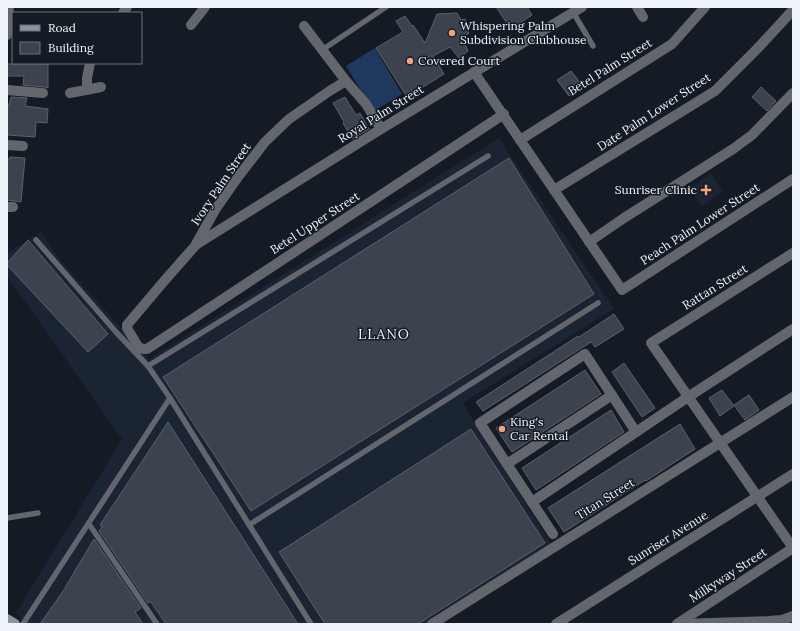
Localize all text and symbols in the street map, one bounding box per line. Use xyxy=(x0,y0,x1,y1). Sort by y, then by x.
legend xyxy=(12,12,142,64)
place label: Whispering Palm Subdivision Clubhouse xyxy=(460,18,587,47)
text: Road xyxy=(48,20,76,35)
marker: Whispering Palm Subdivision Clubhouse xyxy=(447,28,457,38)
street label: Betel Palm Street xyxy=(565,35,655,98)
text: Building xyxy=(48,40,94,55)
place label: Covered Court xyxy=(418,53,501,68)
marker: Covered Court xyxy=(405,56,415,66)
street label: Date Palm Lower Street xyxy=(594,69,713,154)
street label: Royal Palm Street xyxy=(335,81,427,146)
street label: Ivory Palm Street xyxy=(187,139,254,228)
street label: Peach Palm Lower Street xyxy=(637,179,763,268)
place label: Sunriser Clinic xyxy=(615,182,697,197)
marker: Sunriser Clinic xyxy=(700,184,712,196)
street label: Betel Upper Street xyxy=(267,188,363,257)
street label: Rattan Street xyxy=(680,261,750,312)
district label: LLANO xyxy=(358,325,410,343)
place label: King's Car Rental xyxy=(510,414,568,443)
marker: King's Car Rental xyxy=(497,424,507,434)
street label: Titan Street xyxy=(573,474,637,523)
street label: Sunriser Avenue xyxy=(625,507,711,568)
street label: Milkyway Street xyxy=(686,544,770,605)

